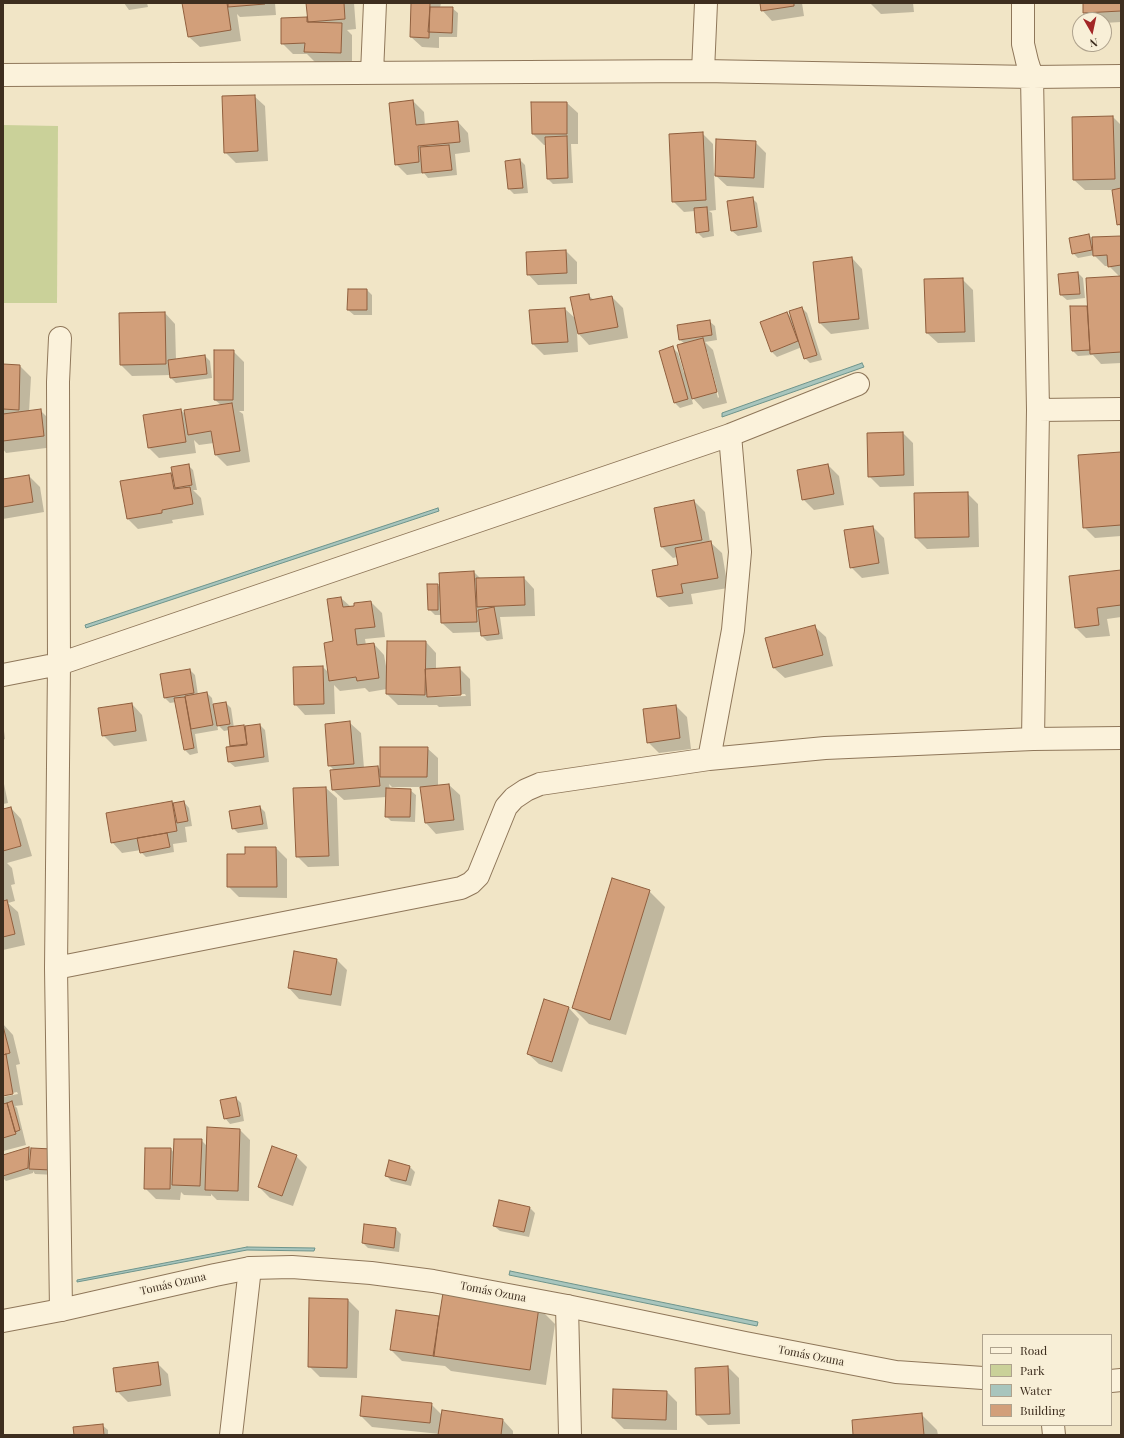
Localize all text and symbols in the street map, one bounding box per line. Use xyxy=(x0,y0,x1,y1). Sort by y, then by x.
north arrow xyxy=(1072,12,1112,52)
text: N xyxy=(1089,35,1099,51)
street label: Tomás Ozuna xyxy=(139,1270,207,1298)
street label: Tomás Ozuna xyxy=(459,1279,527,1305)
legend xyxy=(982,1334,1112,1426)
text: Road xyxy=(1020,1342,1047,1358)
street label: Tomás Ozuna xyxy=(777,1343,845,1369)
text: Park xyxy=(1020,1362,1045,1378)
text: Water xyxy=(1020,1382,1052,1398)
text: Building xyxy=(1020,1402,1065,1418)

